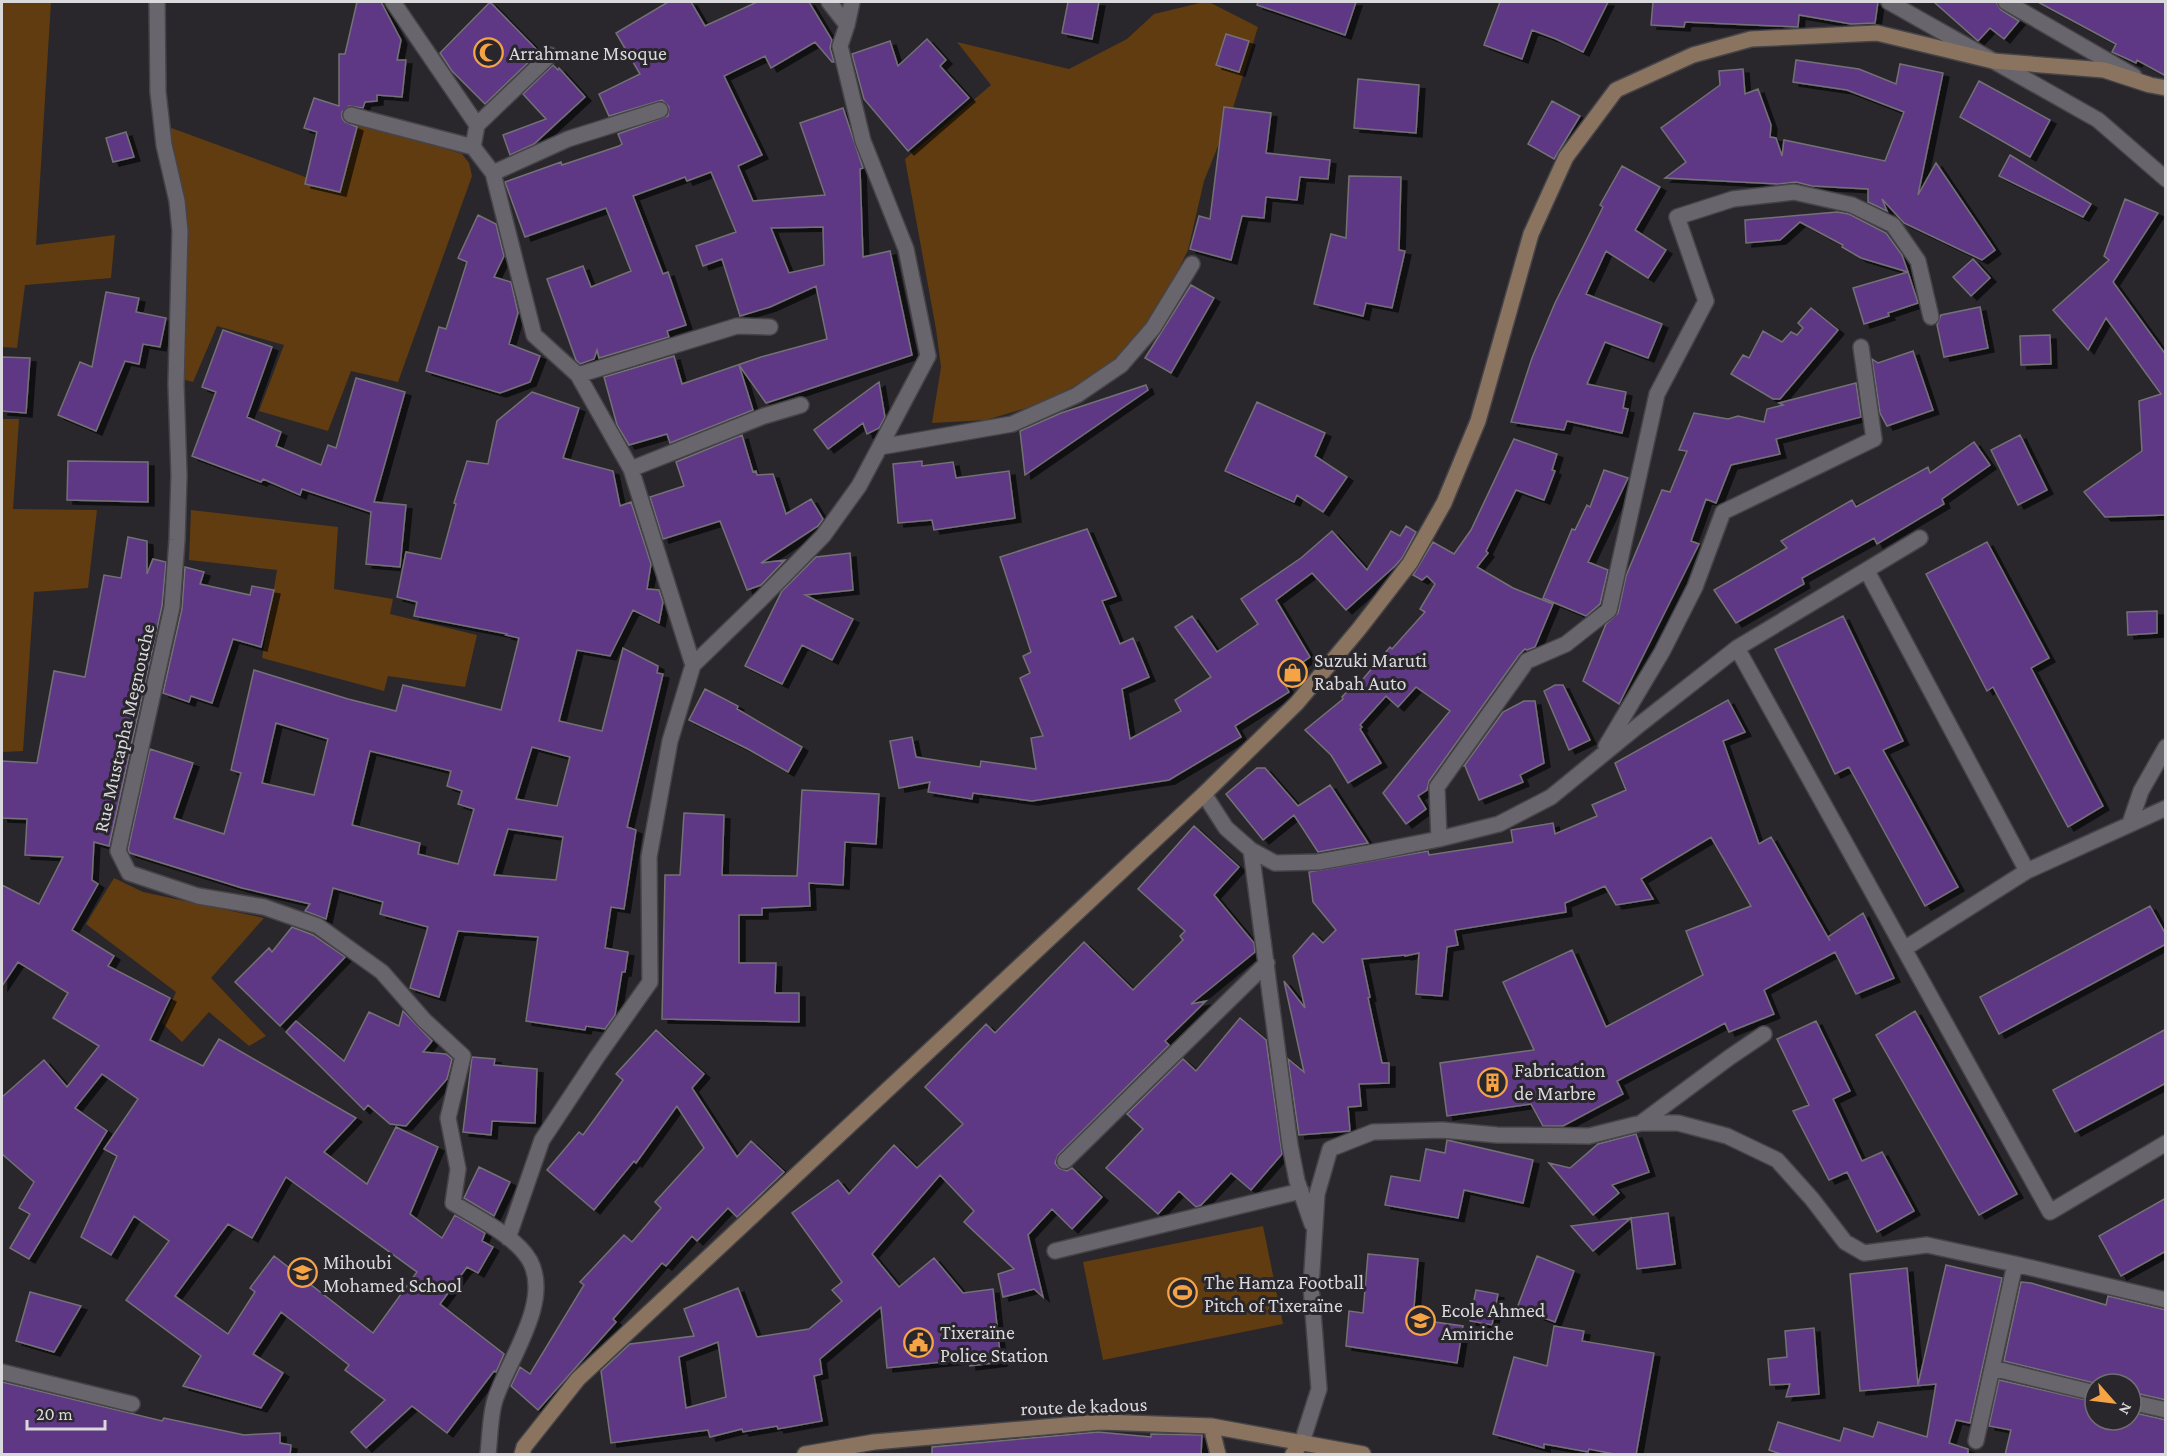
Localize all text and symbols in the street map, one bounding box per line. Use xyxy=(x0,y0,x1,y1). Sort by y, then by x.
mosque icon: Arrahmane Msoque xyxy=(472,37,504,69)
place label: Arrahmane Msoque xyxy=(509,42,667,65)
street label: Rue Mustapha Megnouche xyxy=(89,621,160,835)
place label: Suzuki Maruti Rabah Auto xyxy=(1314,649,1427,694)
shop icon: Suzuki Maruti Rabah Auto xyxy=(1277,656,1309,688)
place label: Fabrication de Marbre xyxy=(1514,1059,1606,1104)
building icon: Fabrication de Marbre xyxy=(1477,1066,1509,1098)
place label: Mihoubi Mohamed School xyxy=(323,1251,462,1296)
school or university icon: Mihoubi Mohamed School xyxy=(286,1257,318,1289)
place label: The Hamza Football Pitch of Tixeraïne xyxy=(1204,1271,1364,1316)
sports icon: The Hamza Football Pitch of Tixeraïne xyxy=(1167,1277,1199,1309)
place label: Ecole Ahmed Amiriche xyxy=(1441,1299,1546,1344)
school or university icon: Ecole Ahmed Amiriche xyxy=(1404,1305,1436,1337)
place label: Tixeraïne Police Station xyxy=(940,1321,1049,1366)
public building icon: Tixeraïne Police Station xyxy=(903,1327,935,1359)
north arrow xyxy=(2083,1372,2143,1432)
scale bar xyxy=(27,1393,105,1431)
street label: route de kadous xyxy=(1020,1393,1148,1419)
text: N xyxy=(2116,1400,2136,1418)
text: 20 m xyxy=(36,1404,73,1424)

